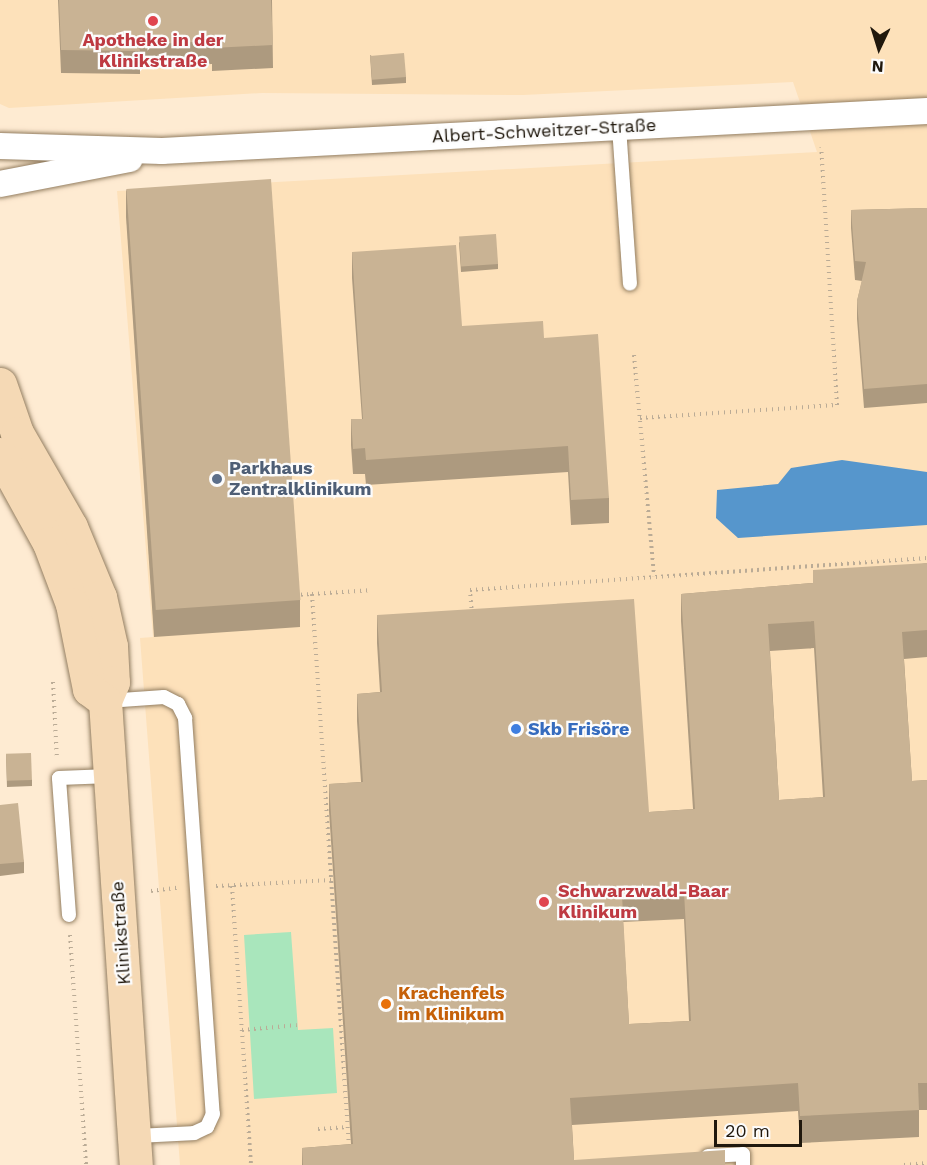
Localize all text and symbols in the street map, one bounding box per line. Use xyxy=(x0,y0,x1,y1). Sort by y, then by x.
marker: Apotheke in der Klinikstraße xyxy=(146,14,160,28)
north arrow xyxy=(849,18,909,78)
place label: Apotheke in der Klinikstraße xyxy=(82,30,224,72)
text: N xyxy=(871,57,884,76)
street label: Albert-Schweitzer-Straße xyxy=(431,114,657,148)
place label: Parkhaus Zentralklinikum xyxy=(229,458,371,500)
marker: Parkhaus Zentralklinikum xyxy=(210,472,224,486)
place label: Skb Frisöre xyxy=(528,718,629,740)
marker: Skb Frisöre xyxy=(509,722,523,736)
street label: Klinikstraße xyxy=(107,880,135,986)
place label: Schwarzwald-Baar Klinikum xyxy=(558,881,729,924)
marker: Schwarzwald-Baar Klinikum xyxy=(535,893,553,911)
place label: Krachenfels im Klinikum xyxy=(398,983,505,1026)
marker: Krachenfels im Klinikum xyxy=(379,997,393,1011)
scale bar xyxy=(717,1108,806,1146)
text: 20 m xyxy=(725,1120,770,1141)

